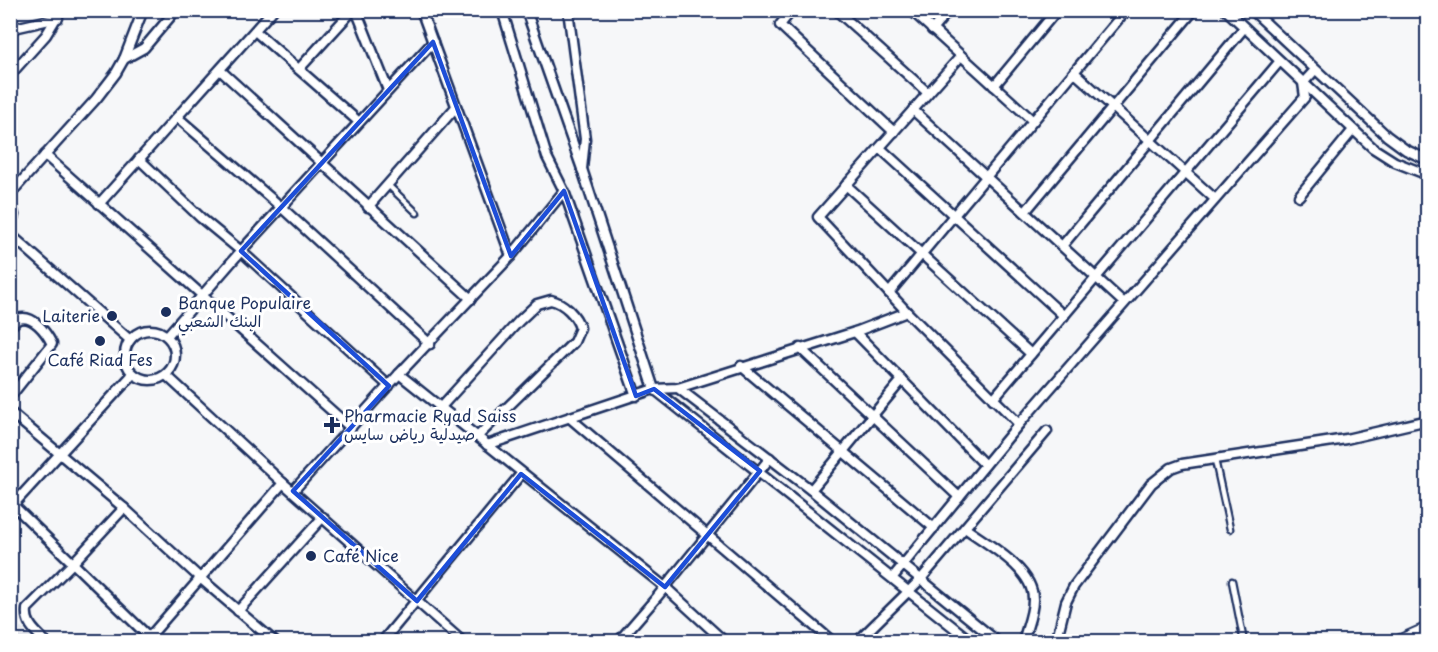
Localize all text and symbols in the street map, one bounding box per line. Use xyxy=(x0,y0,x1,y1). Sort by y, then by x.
place label: Banque Populaire البنك الشعبي xyxy=(178,290,311,336)
place label: Laiterie xyxy=(42,303,100,327)
marker: Banque Populaire البنك الشعبي xyxy=(159,305,173,319)
marker: Laiterie xyxy=(105,309,119,323)
marker: Café Riad Fes xyxy=(93,334,107,348)
place label: Café Riad Fes xyxy=(47,347,153,371)
place label: Pharmacie Ryad Saiss صيدلية رياض سايس xyxy=(344,403,516,445)
marker: Pharmacie Ryad Saiss صيدلية رياض سايس xyxy=(325,418,339,432)
place label: Café Nice xyxy=(323,543,399,567)
marker: Café Nice xyxy=(304,549,318,563)

